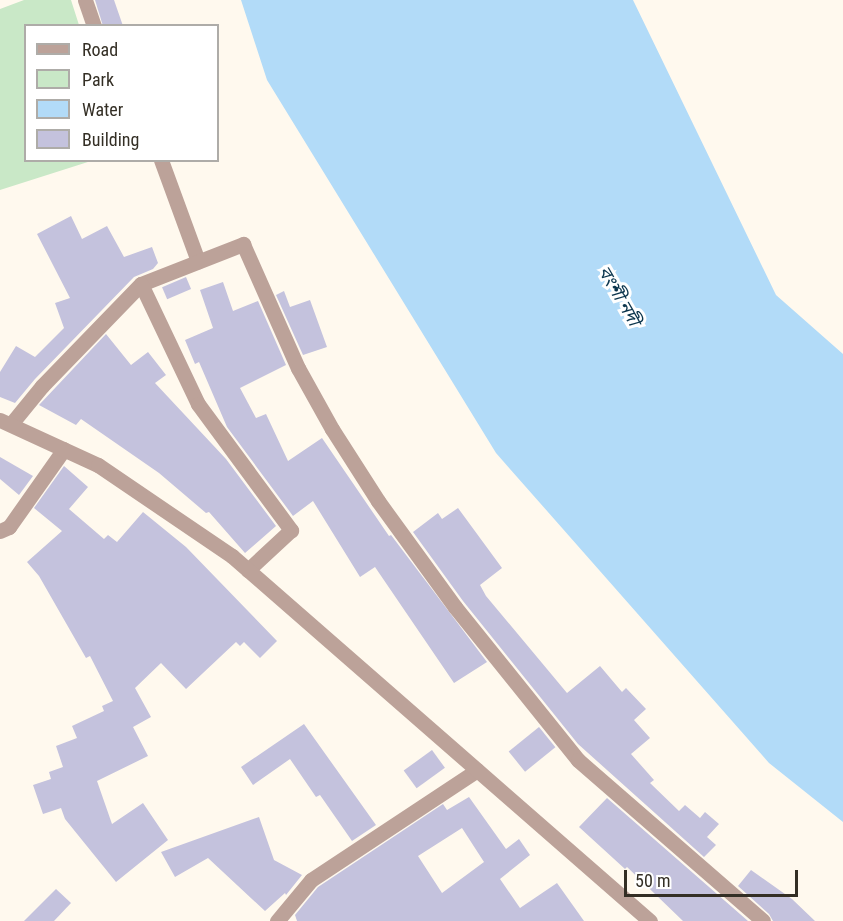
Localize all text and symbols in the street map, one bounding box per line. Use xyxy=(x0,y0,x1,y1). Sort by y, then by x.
legend xyxy=(24,24,219,162)
text: Road xyxy=(82,39,118,60)
text: Park xyxy=(82,69,114,90)
text: Water xyxy=(82,99,123,120)
text: Building xyxy=(82,129,139,150)
water label: বংশী নদী xyxy=(593,262,645,330)
scale bar xyxy=(627,858,801,896)
text: 50 m xyxy=(635,870,670,891)

